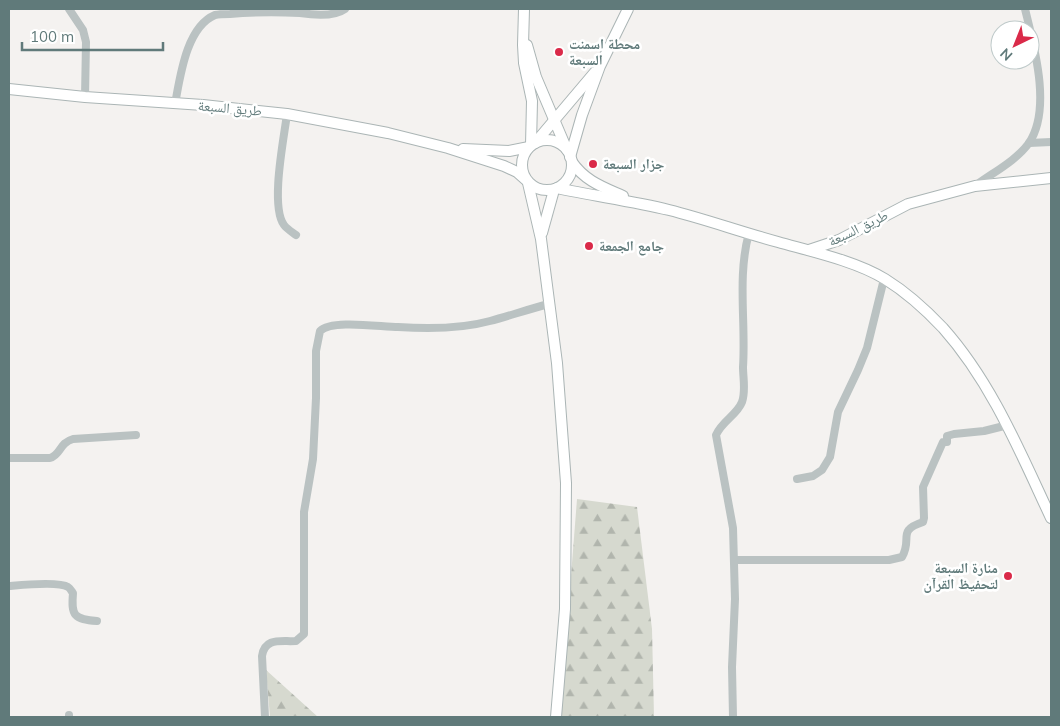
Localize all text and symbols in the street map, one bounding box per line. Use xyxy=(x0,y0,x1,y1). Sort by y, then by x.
scale bar xyxy=(22,20,164,52)
north arrow xyxy=(990,20,1040,70)
text: 100 m xyxy=(30,27,74,46)
place label: محطة اسمنت السبعة xyxy=(569,35,640,69)
text: N xyxy=(996,44,1016,65)
marker: محطة اسمنت السبعة xyxy=(553,46,565,58)
street label: طريق السبعة xyxy=(197,96,263,121)
place label: جزار السبعة xyxy=(603,155,664,173)
marker: جزار السبعة xyxy=(587,158,599,170)
street label: طريق السبعة xyxy=(825,206,891,251)
place label: جامع الجمعة xyxy=(599,237,664,256)
marker: جامع الجمعة xyxy=(583,240,595,252)
place label: منارة السبعة لتحفيظ القرآن xyxy=(924,559,998,593)
marker: منارة السبعة لتحفيظ القرآن xyxy=(1002,570,1014,582)

